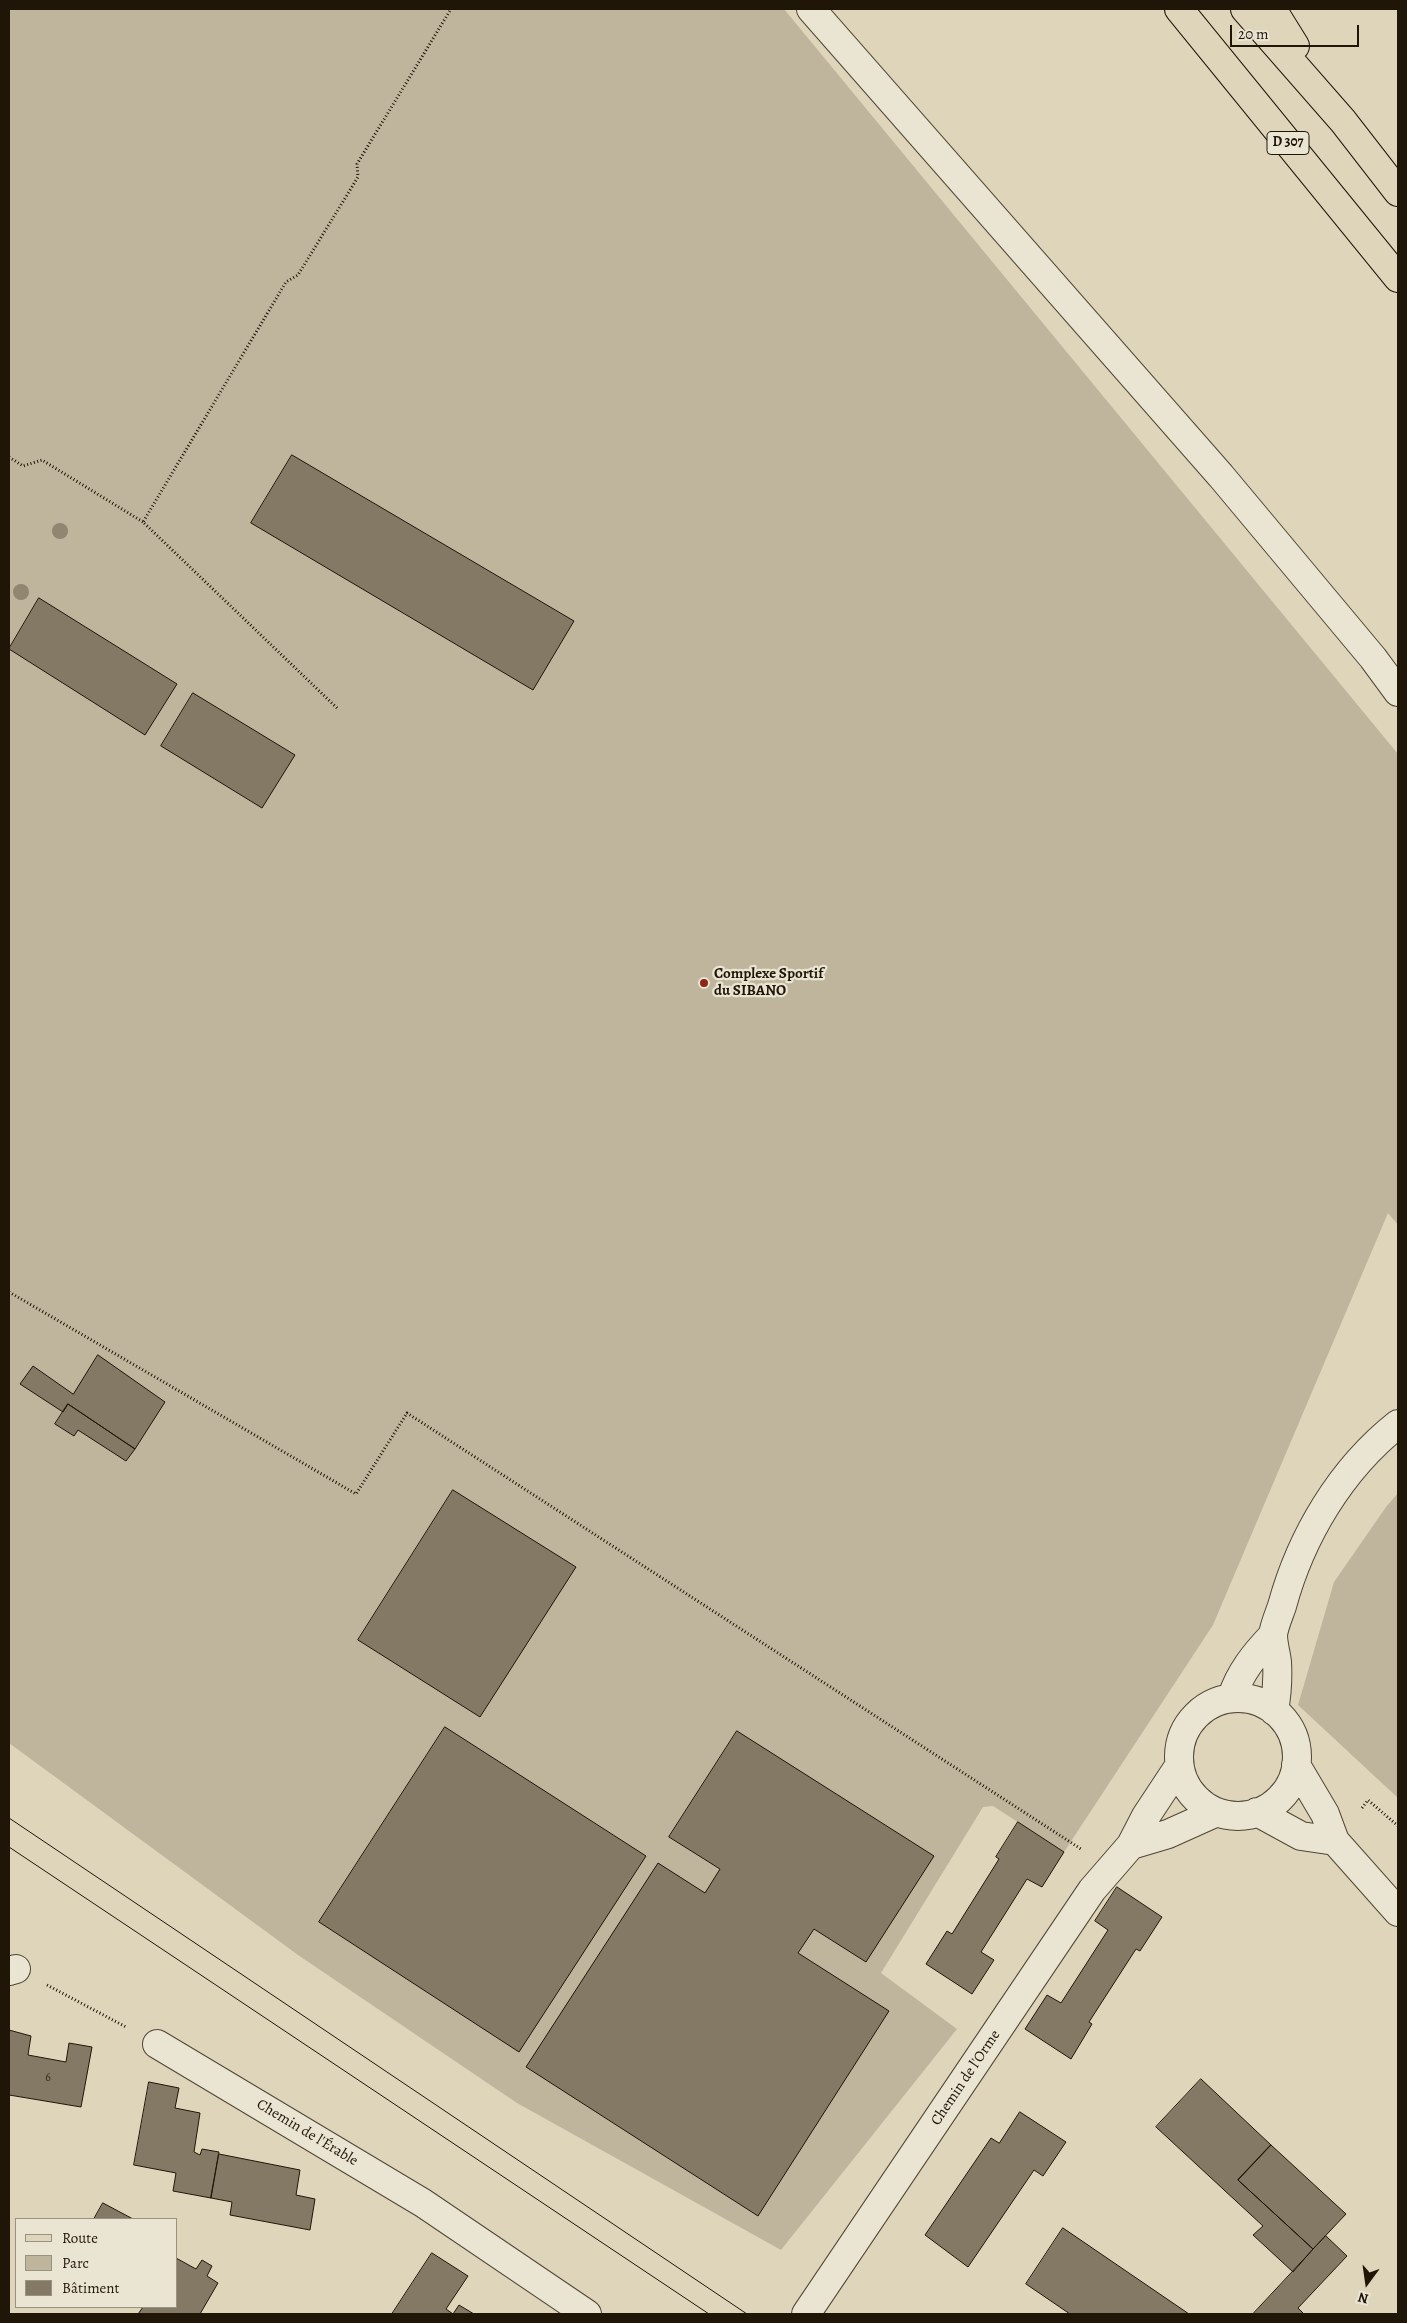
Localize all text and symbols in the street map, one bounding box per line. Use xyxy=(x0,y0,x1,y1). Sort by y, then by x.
scale bar xyxy=(1232,15,1361,47)
text: 20 m xyxy=(1238,24,1269,44)
road number: D 307 xyxy=(1267,132,1309,154)
place label: Complexe Sportif du SIBANO xyxy=(714,965,823,1000)
marker: Complexe Sportif du SIBANO xyxy=(698,977,710,989)
street label: Chemin de l'Orme xyxy=(927,2027,1005,2129)
house number: 6 xyxy=(45,2071,51,2085)
street label: Chemin de l'Érable xyxy=(253,2096,361,2170)
legend xyxy=(15,2218,178,2308)
text: Route xyxy=(62,2228,98,2248)
text: Parc xyxy=(62,2253,89,2273)
north arrow xyxy=(1342,2258,1392,2308)
text: Bâtiment xyxy=(62,2278,120,2298)
text: N xyxy=(1356,2288,1371,2308)

